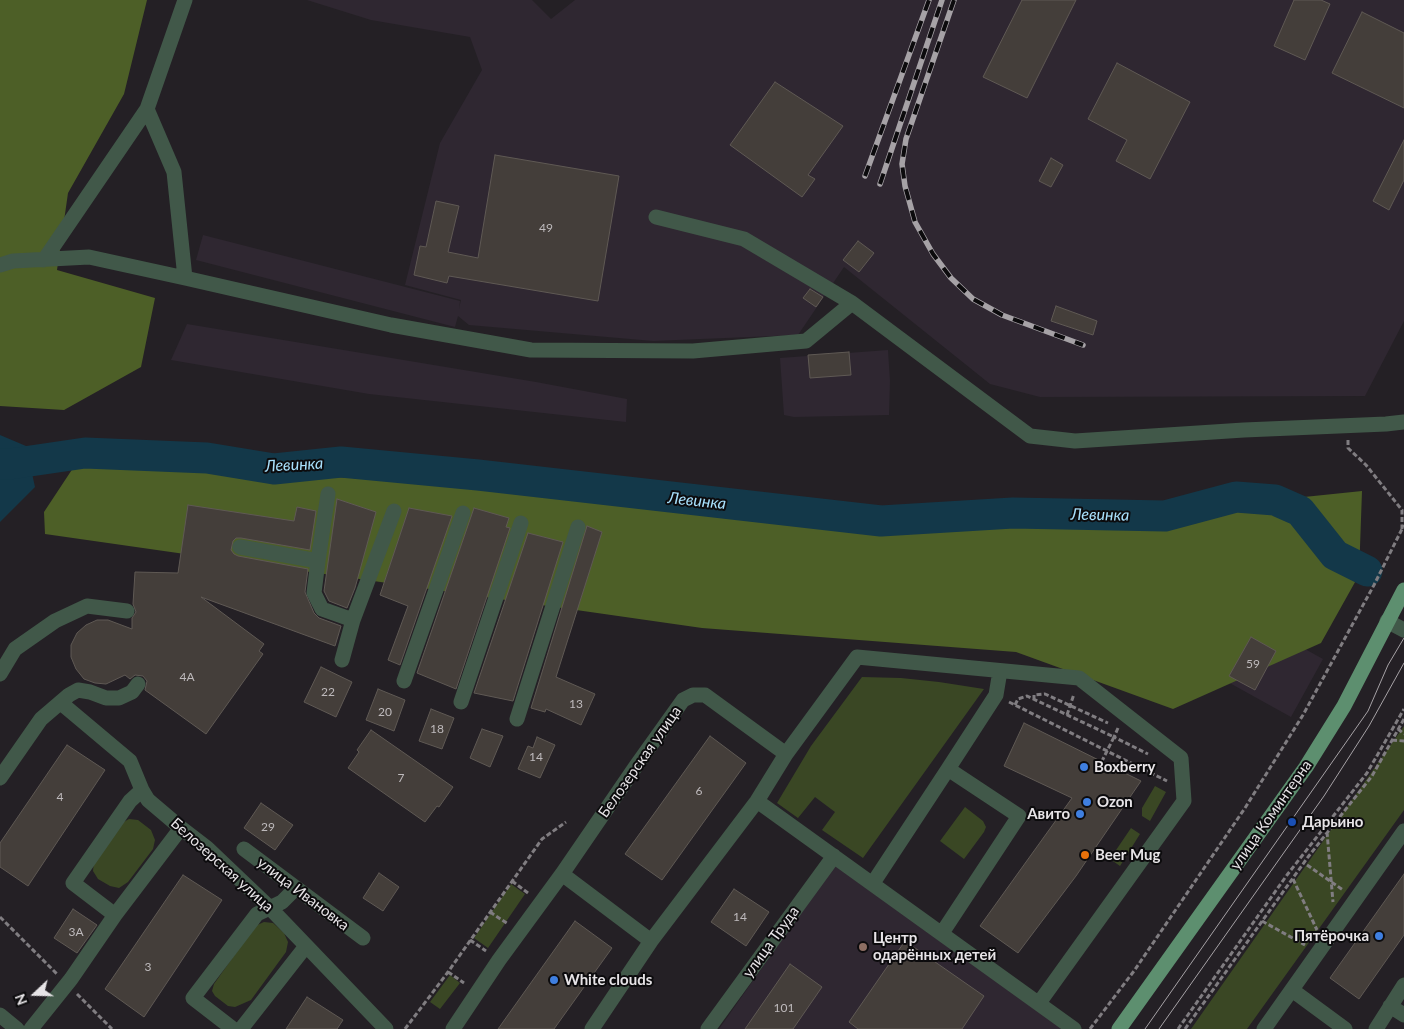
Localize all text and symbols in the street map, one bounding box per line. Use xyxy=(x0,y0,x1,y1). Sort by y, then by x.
house number: 49 xyxy=(539,221,553,235)
water label: Левинка xyxy=(264,454,324,476)
water label: Левинка xyxy=(667,488,727,514)
water label: Левинка xyxy=(1071,505,1129,525)
house number: 59 xyxy=(1246,657,1260,671)
house number: 4А xyxy=(179,670,195,684)
house number: 22 xyxy=(321,685,335,699)
house number: 13 xyxy=(569,697,583,711)
street label: Белозерская улица xyxy=(595,703,685,821)
house number: 20 xyxy=(378,705,392,719)
house number: 18 xyxy=(430,722,444,736)
house number: 14 xyxy=(529,750,543,764)
street label: улица Коминтерна xyxy=(1226,757,1316,873)
place label: Boxberry xyxy=(1094,758,1155,776)
marker: Boxberry xyxy=(1078,761,1090,773)
house number: 7 xyxy=(398,771,404,785)
house number: 6 xyxy=(696,784,702,798)
house number: 4 xyxy=(57,790,63,804)
place label: Ozon xyxy=(1097,793,1133,811)
marker: Ozon xyxy=(1081,796,1093,808)
place label: Авито xyxy=(1027,805,1070,823)
marker: Авито xyxy=(1074,808,1086,820)
place label: Дарьино xyxy=(1302,813,1363,831)
street label: Белозерская улица xyxy=(167,814,277,916)
marker: Дарьино xyxy=(1286,816,1298,828)
house number: 29 xyxy=(261,820,275,834)
place label: Beer Mug xyxy=(1095,846,1160,864)
marker: Beer Mug xyxy=(1079,849,1091,861)
street label: улица Ивановка xyxy=(253,854,353,934)
street label: улица Труда xyxy=(739,903,803,981)
house number: 14 xyxy=(733,910,747,924)
house number: 3А xyxy=(68,925,84,939)
place label: Пятёрочка xyxy=(1294,927,1369,945)
place label: Центр одарённых детей xyxy=(873,929,996,964)
marker: Пятёрочка xyxy=(1373,930,1385,942)
marker: Центр одарённых детей xyxy=(857,941,869,953)
house number: 3 xyxy=(145,960,151,974)
north arrow xyxy=(10,969,60,1019)
place label: White clouds xyxy=(564,971,652,989)
marker: White clouds xyxy=(548,974,560,986)
text: N xyxy=(11,991,30,1008)
house number: 101 xyxy=(774,1001,794,1015)

